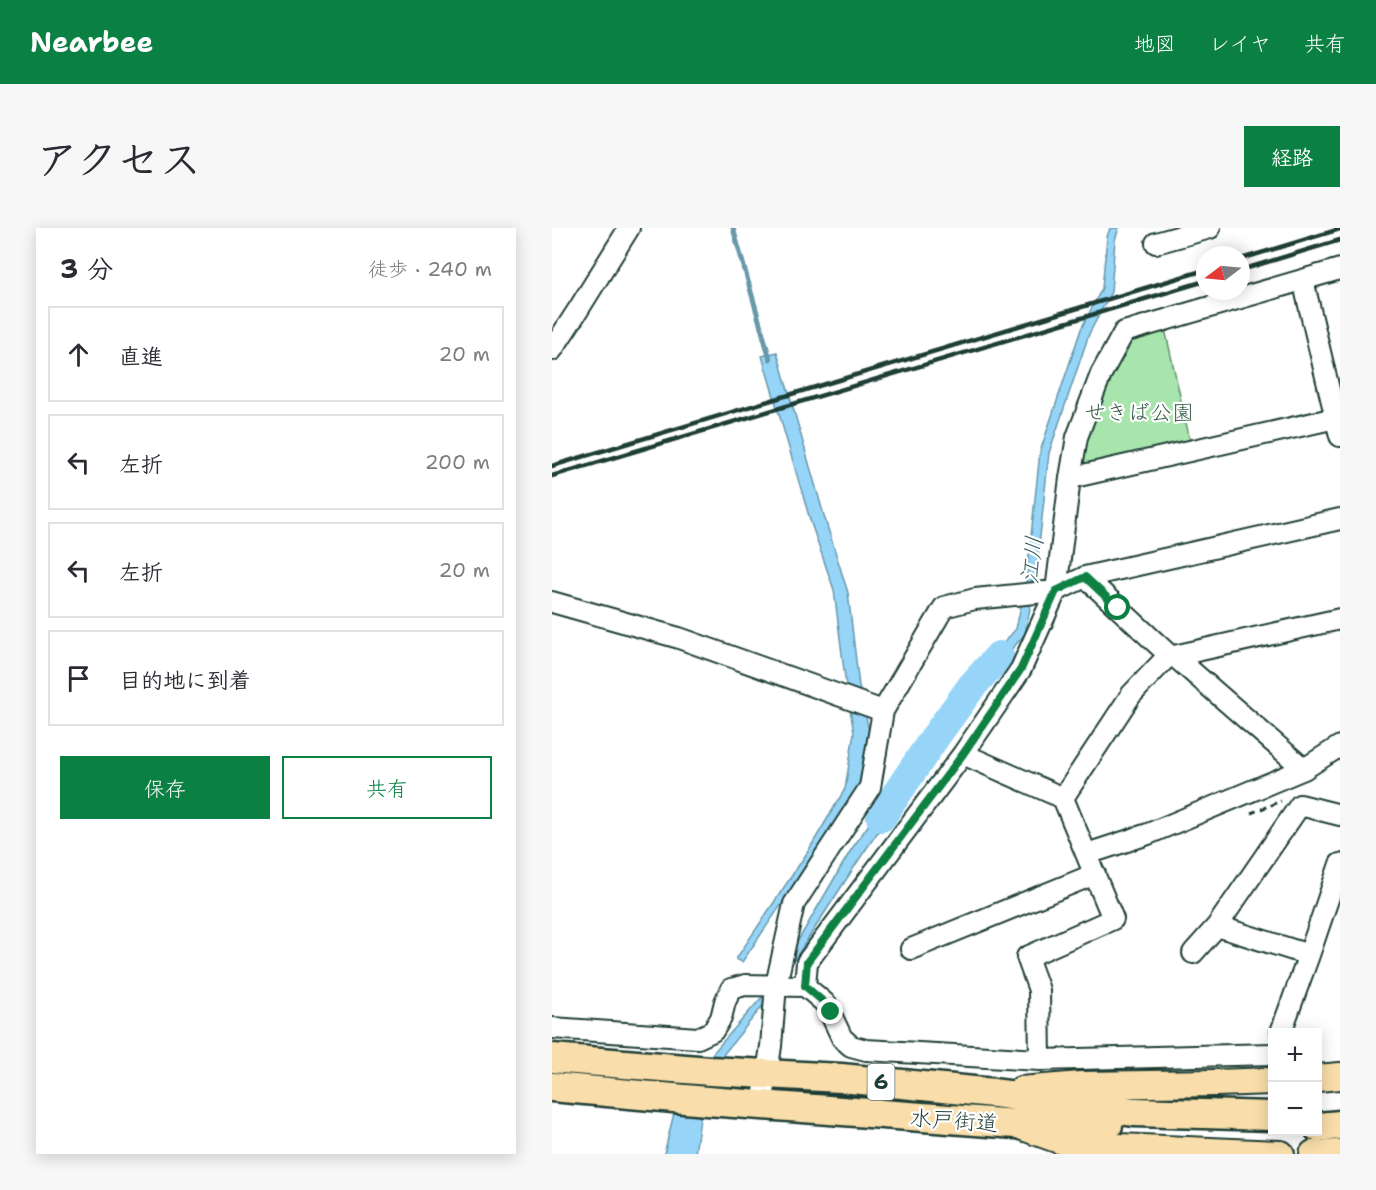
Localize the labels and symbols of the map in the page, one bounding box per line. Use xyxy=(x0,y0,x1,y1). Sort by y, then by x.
north arrow xyxy=(1196,246,1250,300)
park label: せきば公園 xyxy=(1084,398,1194,427)
water label: 江川 xyxy=(1013,534,1051,586)
route start xyxy=(1104,594,1130,620)
route end xyxy=(817,998,843,1024)
road number: 6 xyxy=(868,1064,894,1100)
street label: 水戸街道 xyxy=(909,1103,999,1138)

